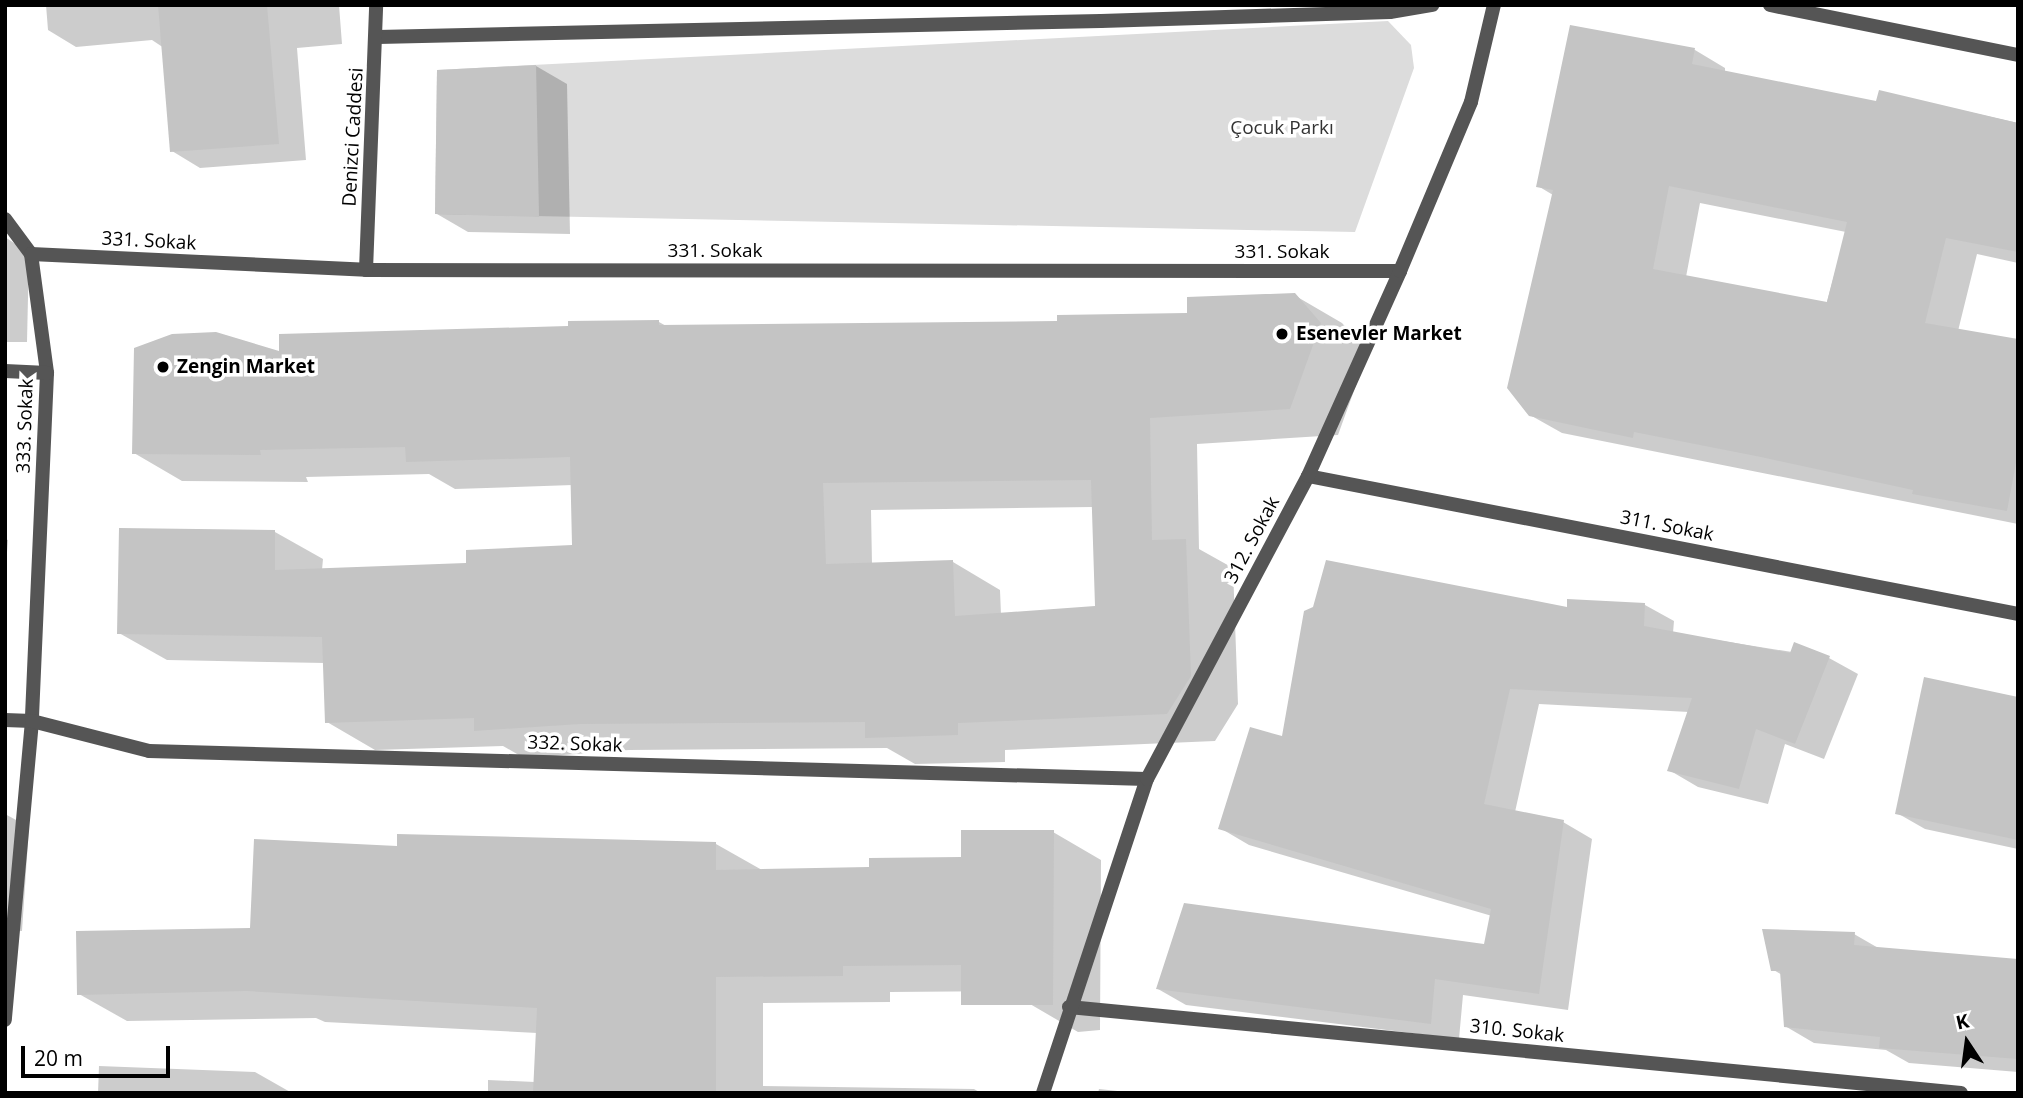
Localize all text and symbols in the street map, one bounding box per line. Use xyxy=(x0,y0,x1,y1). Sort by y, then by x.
street label: Denizci Caddesi xyxy=(338,67,368,207)
park label: Çocuk Parkı xyxy=(1230,117,1334,139)
street label: 331. Sokak xyxy=(101,227,197,255)
street label: 331. Sokak xyxy=(668,240,762,262)
street label: 331. Sokak xyxy=(1235,241,1329,263)
place label: Esenevler Market xyxy=(1296,323,1462,345)
marker: Esenevler Market xyxy=(1274,326,1290,342)
place label: Zengin Market xyxy=(177,356,315,378)
marker: Zengin Market xyxy=(155,359,171,375)
street label: 333. Sokak xyxy=(12,378,38,474)
street label: 312. Sokak xyxy=(1220,493,1284,587)
street label: 311. Sokak xyxy=(1618,506,1716,546)
street label: 332. Sokak xyxy=(527,731,623,757)
north arrow xyxy=(1932,1007,2002,1077)
text: K xyxy=(1953,1007,1971,1036)
street label: 310. Sokak xyxy=(1469,1015,1565,1047)
scale bar xyxy=(24,1032,173,1076)
text: 20 m xyxy=(34,1044,83,1072)

